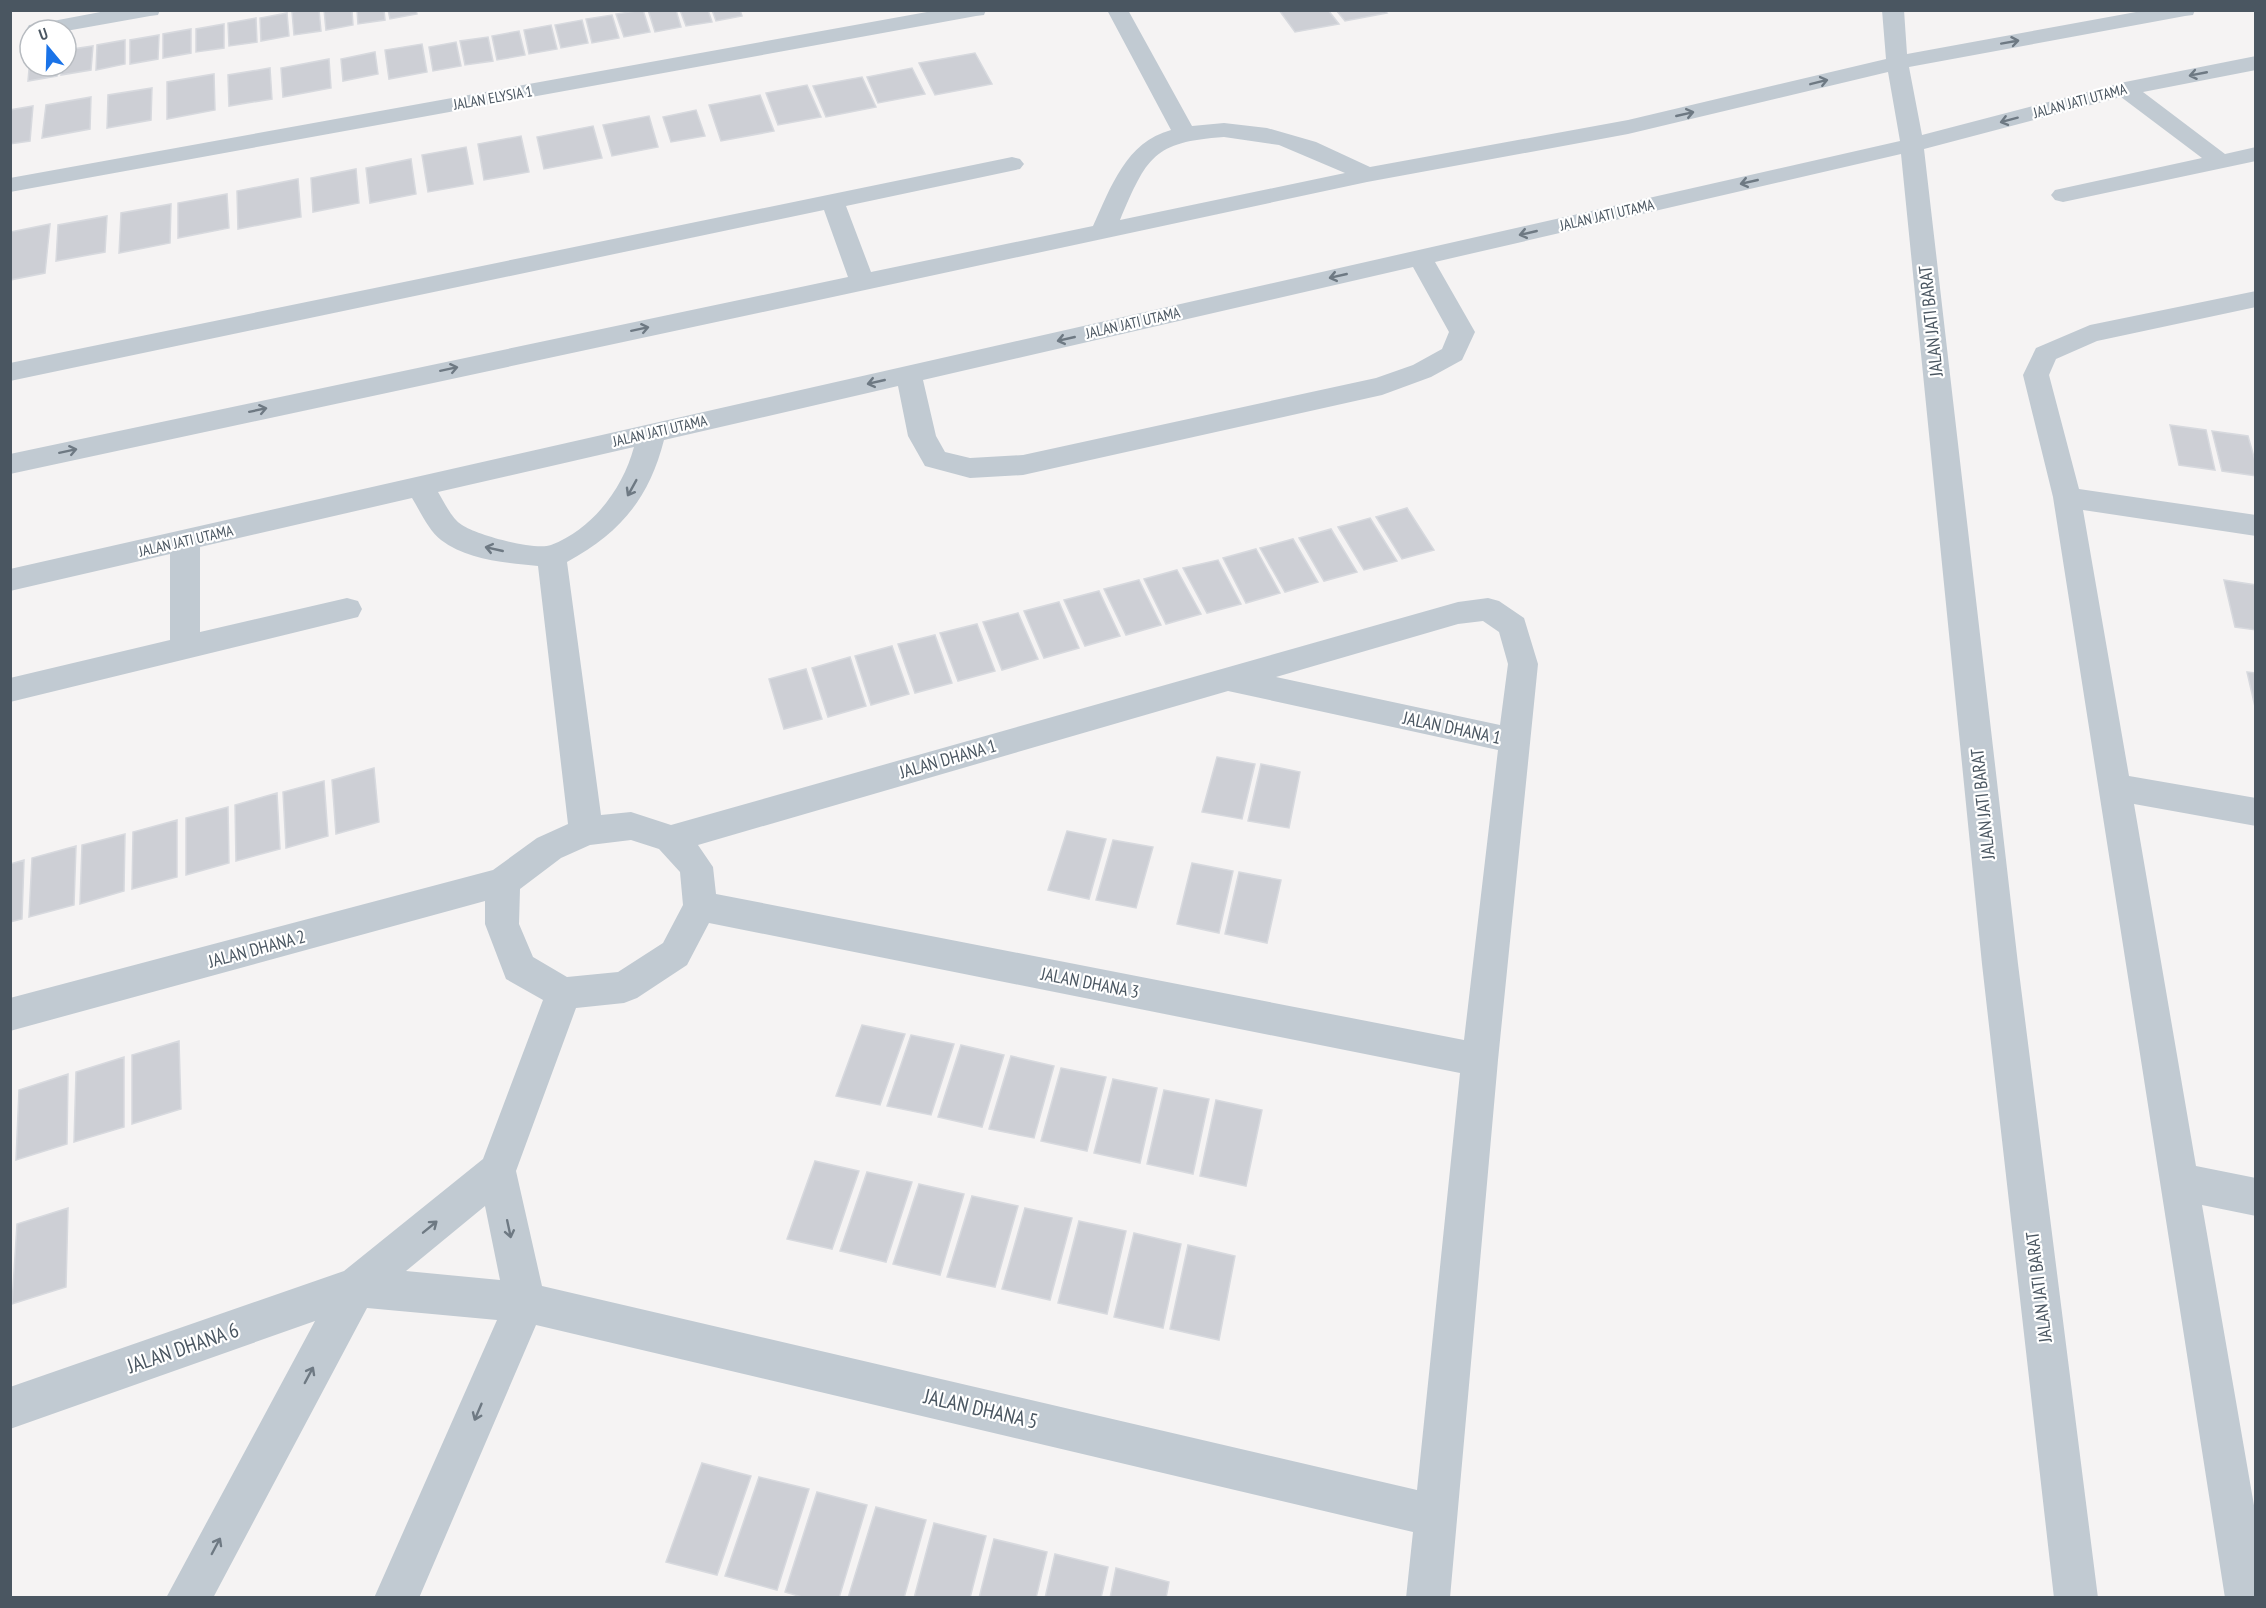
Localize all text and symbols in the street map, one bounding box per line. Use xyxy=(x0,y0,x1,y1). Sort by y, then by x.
north arrow xyxy=(18,18,78,78)
text: U xyxy=(36,23,50,45)
one-way arrow xyxy=(1999,36,2019,47)
one-way arrow xyxy=(2189,69,2208,80)
one-way arrow xyxy=(1809,76,1828,88)
street label: JALAN JATI UTAMA xyxy=(2030,79,2130,122)
street label: JALAN ELYSIA 1 xyxy=(451,81,534,114)
one-way arrow xyxy=(1675,108,1695,119)
one-way arrow xyxy=(1999,114,2018,126)
one-way arrow xyxy=(1739,177,1759,188)
street label: JALAN JATI UTAMA xyxy=(1557,194,1657,235)
one-way arrow xyxy=(1519,227,1538,239)
street label: JALAN JATI BARAT xyxy=(1913,265,1948,379)
one-way arrow xyxy=(1329,271,1348,283)
street label: JALAN JATI UTAMA xyxy=(1083,302,1183,343)
one-way arrow xyxy=(630,322,649,334)
one-way arrow xyxy=(1057,333,1076,345)
one-way arrow xyxy=(439,363,458,375)
one-way arrow xyxy=(867,377,886,388)
one-way arrow xyxy=(249,404,268,416)
street label: JALAN JATI UTAMA xyxy=(610,410,710,451)
one-way arrow xyxy=(58,445,77,457)
one-way arrow xyxy=(626,479,638,496)
street label: JALAN JATI UTAMA xyxy=(136,520,236,561)
one-way arrow xyxy=(485,543,504,555)
street label: JALAN DHANA 1 xyxy=(1400,706,1503,749)
street label: JALAN DHANA 1 xyxy=(896,734,999,784)
street label: JALAN JATI BARAT xyxy=(1965,748,2000,862)
street label: JALAN DHANA 2 xyxy=(205,925,308,973)
street label: JALAN DHANA 3 xyxy=(1038,962,1141,1003)
one-way arrow xyxy=(504,1218,515,1238)
one-way arrow xyxy=(422,1220,438,1233)
street label: JALAN JATI BARAT xyxy=(2020,1230,2057,1345)
street label: JALAN DHANA 6 xyxy=(123,1316,242,1380)
one-way arrow xyxy=(304,1366,315,1384)
street label: JALAN DHANA 5 xyxy=(921,1382,1041,1435)
one-way arrow xyxy=(471,1403,483,1421)
one-way arrow xyxy=(210,1538,222,1555)

